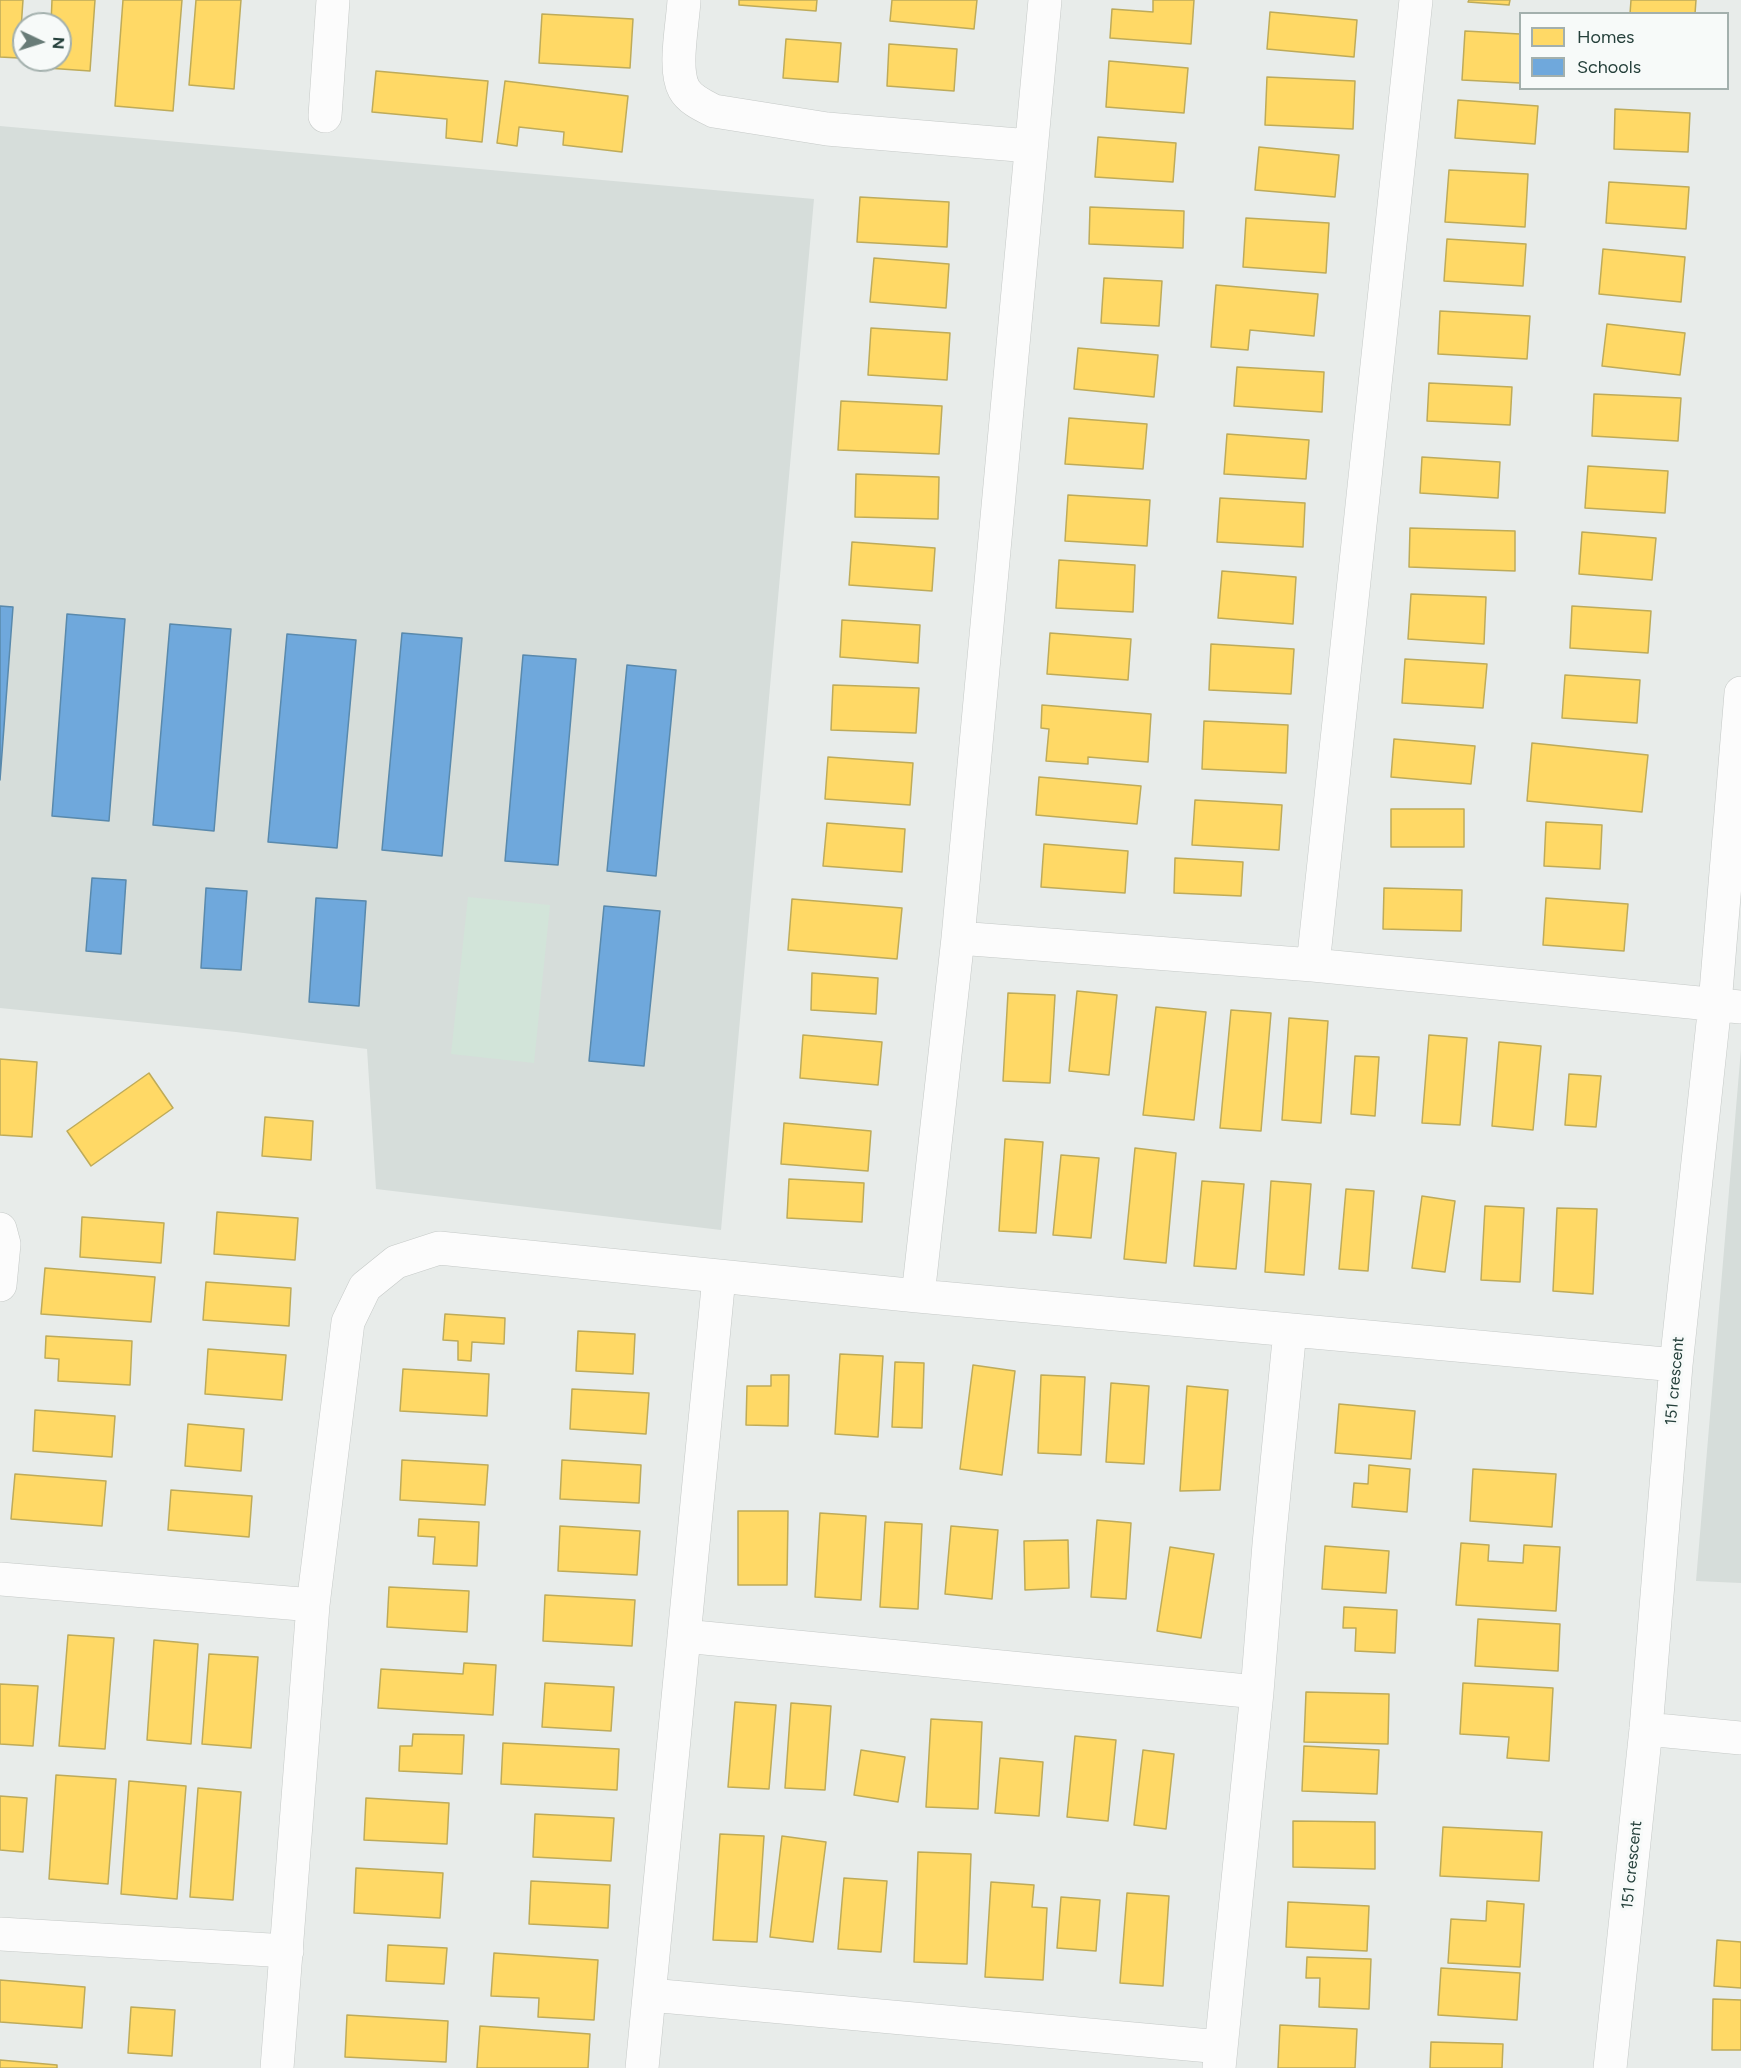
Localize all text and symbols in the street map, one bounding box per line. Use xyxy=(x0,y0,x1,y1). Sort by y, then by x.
north arrow xyxy=(12,12,72,72)
legend xyxy=(1519,12,1729,90)
text: Homes xyxy=(1577,26,1635,48)
text: N xyxy=(49,36,68,50)
text: Schools xyxy=(1577,56,1641,78)
street label: 151 crescent xyxy=(1662,1336,1688,1426)
street label: 151 crescent xyxy=(1618,1820,1646,1910)

